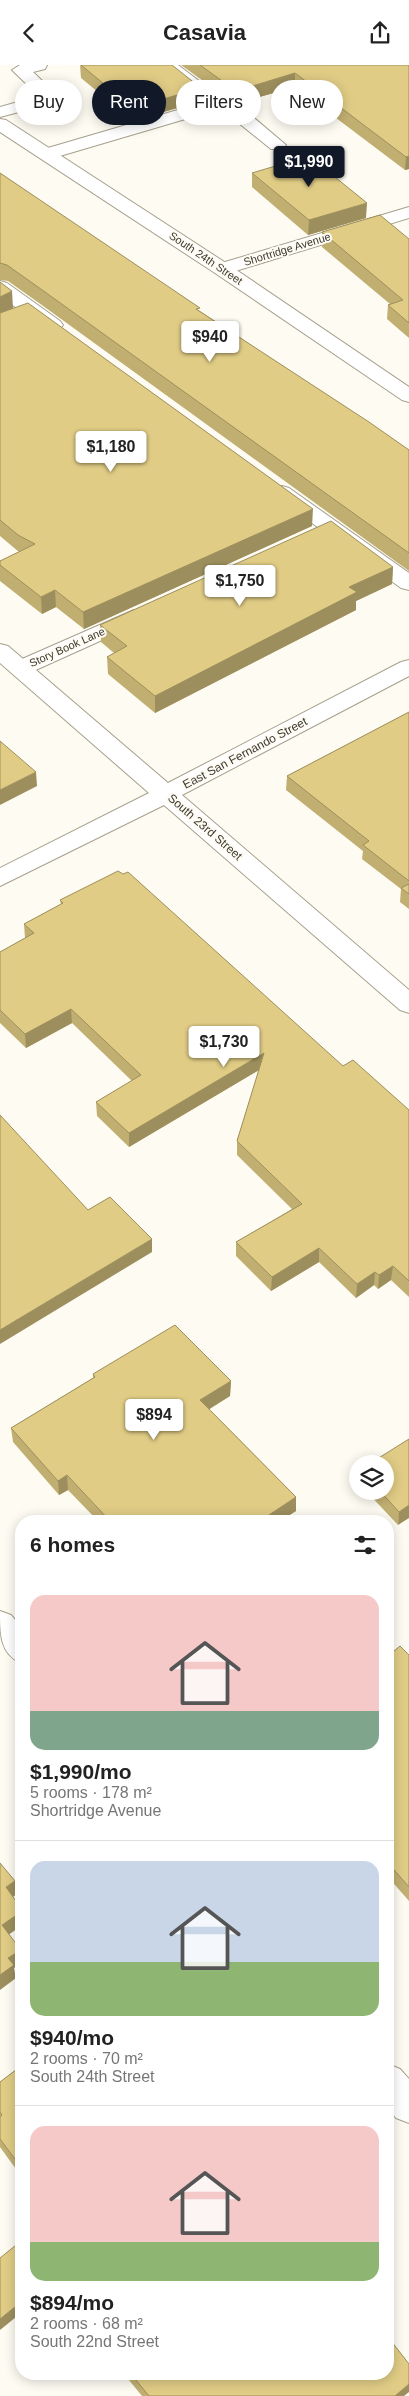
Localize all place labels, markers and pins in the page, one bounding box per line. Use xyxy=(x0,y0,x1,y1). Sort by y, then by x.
pin: $1,990 xyxy=(268,145,350,188)
pin: $940 xyxy=(180,321,240,363)
pin: $1,180 xyxy=(70,431,152,473)
pin: $1,750 xyxy=(199,565,281,607)
pin: $1,730 xyxy=(183,1025,265,1068)
pin: $894 xyxy=(124,1399,184,1441)

